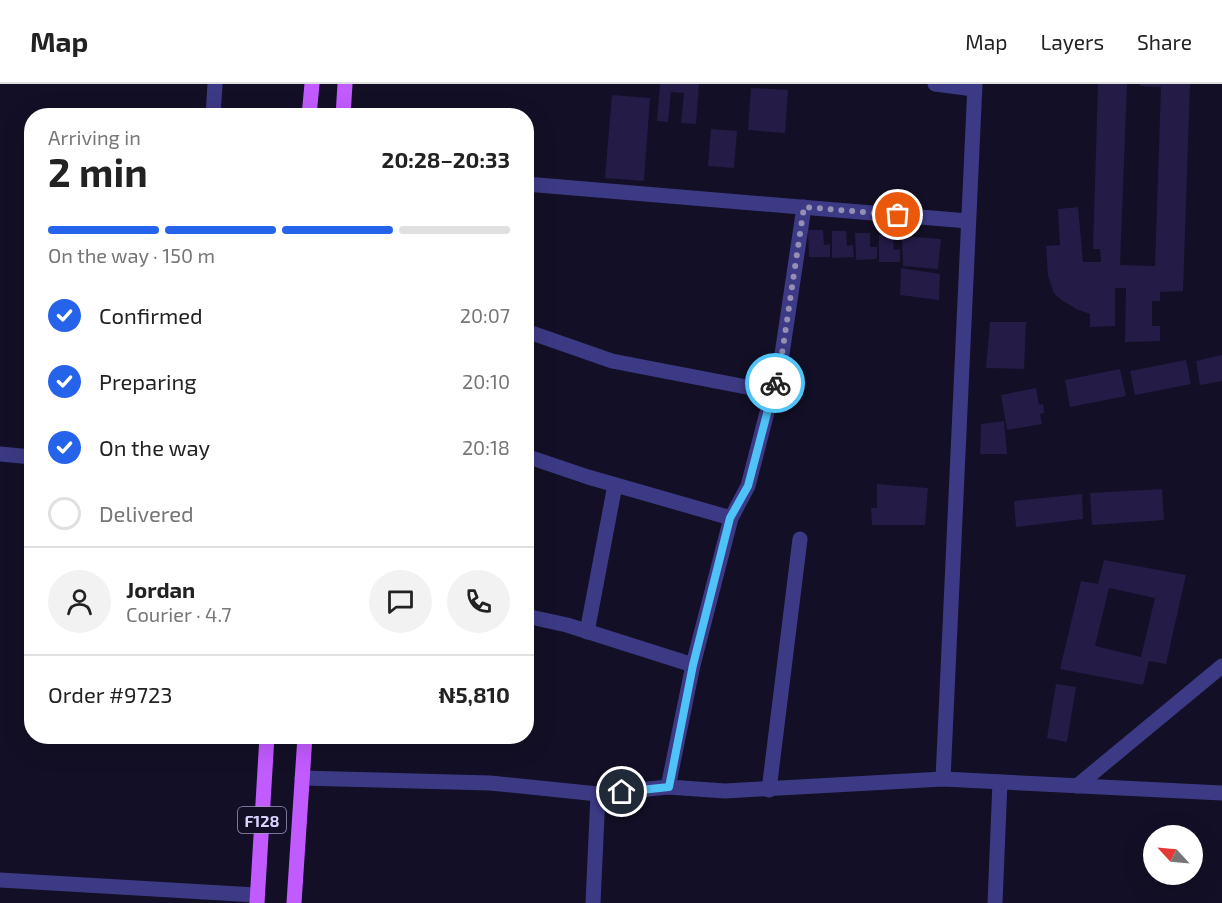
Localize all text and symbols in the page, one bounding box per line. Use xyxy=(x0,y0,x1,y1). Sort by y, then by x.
text: Map xyxy=(30,24,88,58)
text: Map xyxy=(965,29,1007,54)
text: Layers xyxy=(1040,29,1104,54)
text: Share xyxy=(1137,29,1192,54)
text: Arriving in xyxy=(48,125,141,149)
text: 20:28–20:33 xyxy=(382,146,510,172)
text: 2 min xyxy=(48,148,148,195)
pin xyxy=(872,189,923,240)
icon: bag xyxy=(881,198,914,231)
text: On the way · 150 m xyxy=(48,243,215,267)
icon: check xyxy=(48,299,81,332)
text: Confirmed xyxy=(99,302,203,328)
text: 20:07 xyxy=(460,303,510,327)
courier xyxy=(745,353,805,413)
icon: check xyxy=(48,365,81,398)
icon: bike xyxy=(759,367,792,400)
text: Preparing xyxy=(99,368,197,394)
text: 20:10 xyxy=(462,369,510,393)
icon: check xyxy=(48,431,81,464)
text: On the way xyxy=(99,434,210,460)
text: 20:18 xyxy=(462,435,510,459)
text: Delivered xyxy=(99,500,194,526)
button: person xyxy=(48,570,111,633)
button: chat xyxy=(369,570,432,633)
button: phone xyxy=(447,570,510,633)
text: Jordan xyxy=(126,576,195,602)
text: Courier · 4.7 xyxy=(126,602,232,626)
text: Order #9723 xyxy=(48,681,173,707)
text: ₦5,810 xyxy=(438,681,510,707)
pin xyxy=(596,766,647,817)
icon: home xyxy=(605,775,638,808)
road number: F128 xyxy=(238,807,286,833)
north arrow xyxy=(1143,825,1203,885)
map controls xyxy=(1143,825,1203,885)

